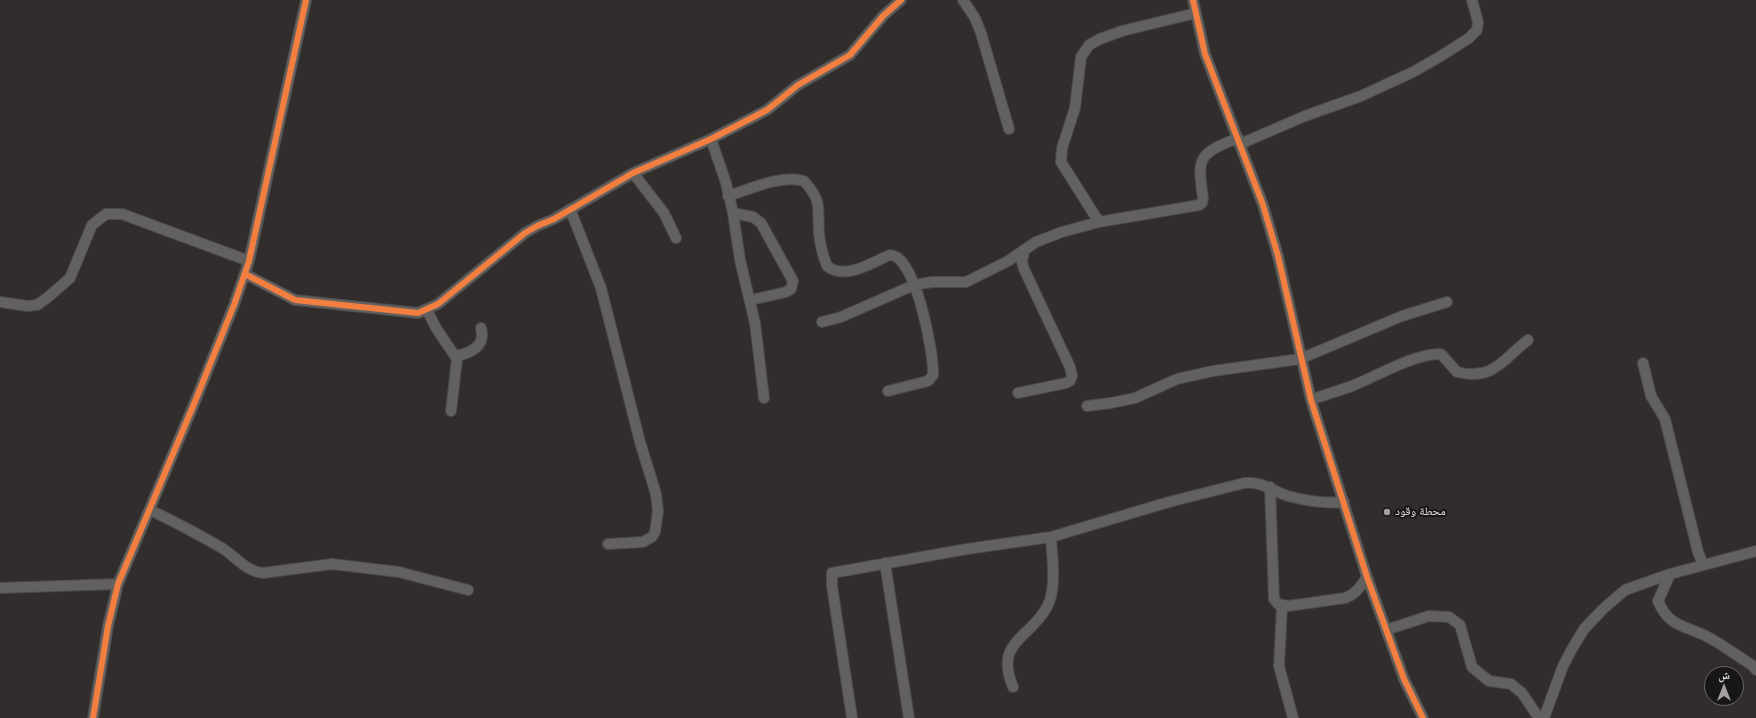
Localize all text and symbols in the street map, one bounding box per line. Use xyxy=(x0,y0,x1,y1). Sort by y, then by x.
place label: محطة وقود xyxy=(1395,505,1446,519)
marker: محطة وقود xyxy=(1382,507,1392,517)
north arrow xyxy=(1704,666,1744,706)
text: ش xyxy=(1718,669,1730,681)

